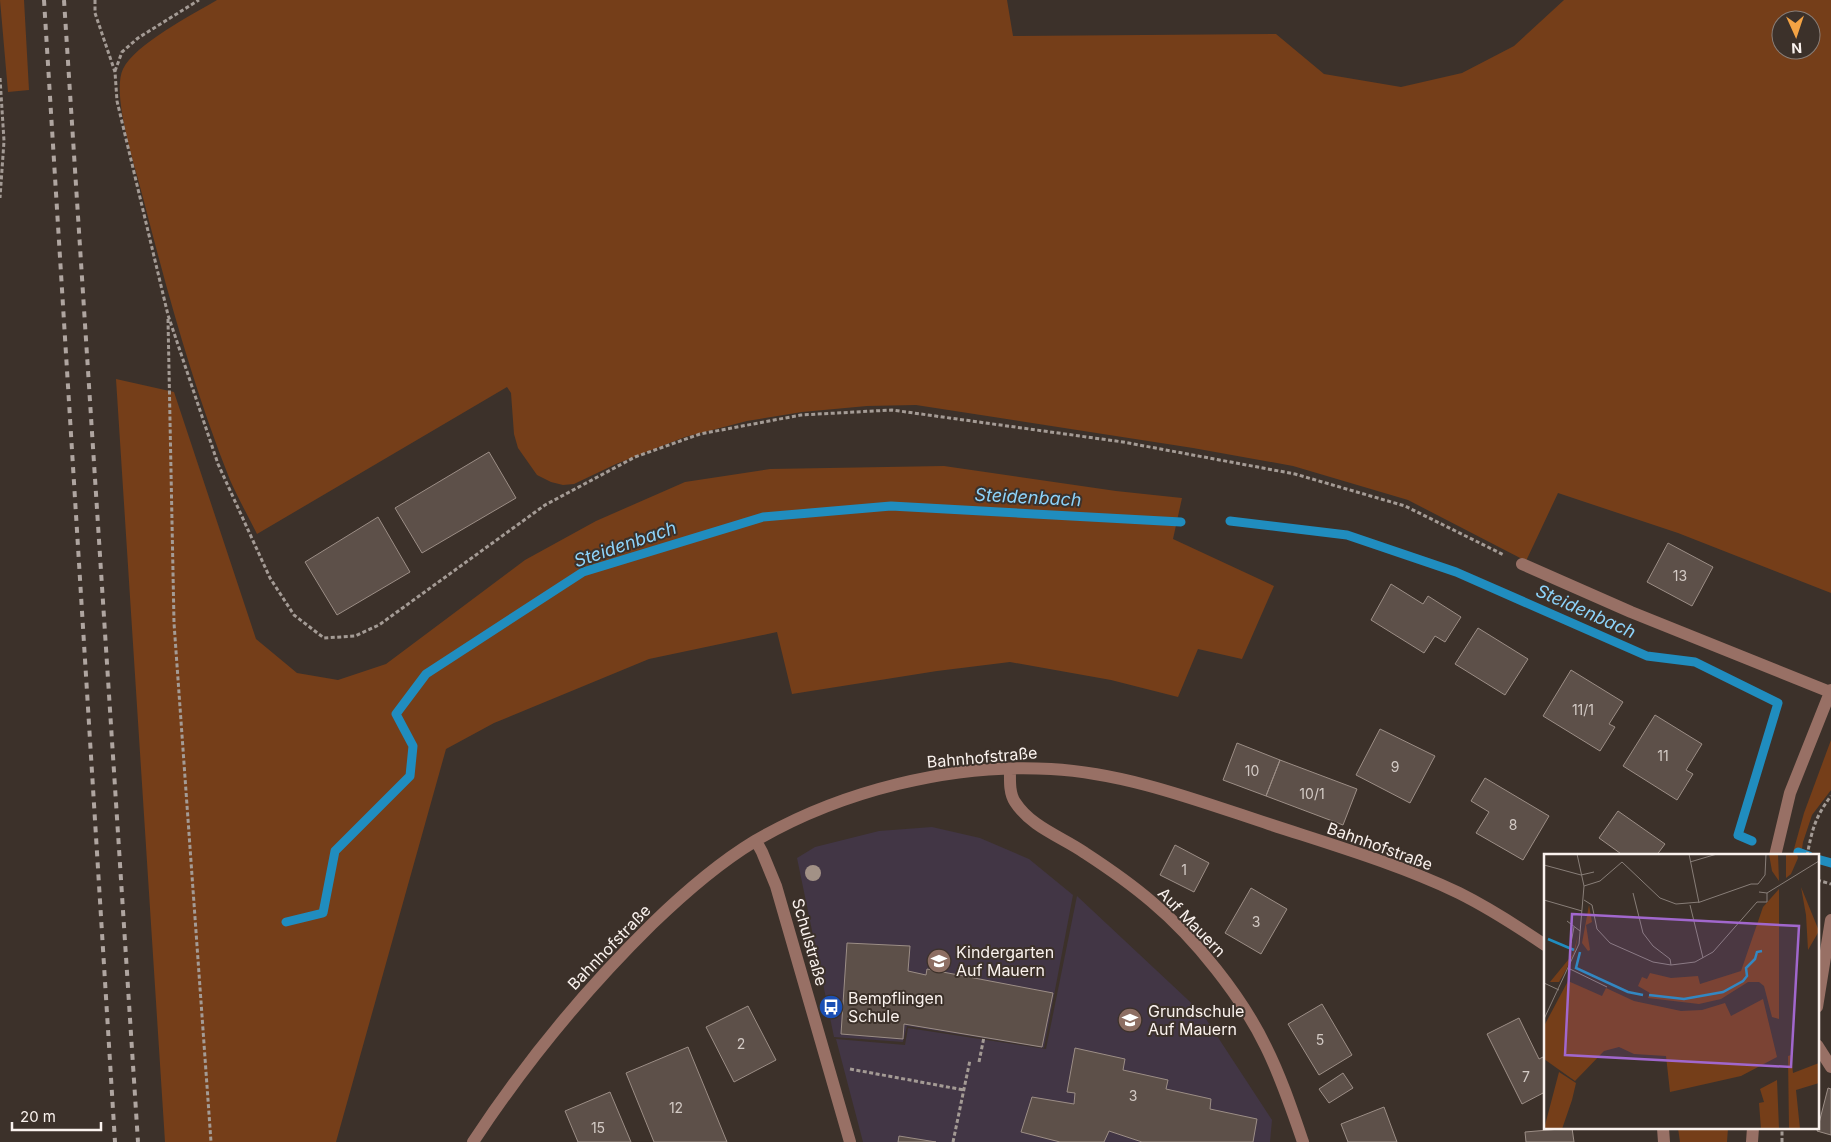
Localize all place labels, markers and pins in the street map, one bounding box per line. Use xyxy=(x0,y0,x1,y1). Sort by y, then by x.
place label: Kindergarten Auf Mauern xyxy=(956,942,1054,980)
school or university icon: Kindergarten Auf Mauern xyxy=(926,948,952,974)
place label: Bempflingen Schule xyxy=(848,988,943,1026)
bus stop icon: Bempflingen Schule xyxy=(818,994,844,1020)
place label: Grundschule Auf Mauern xyxy=(1148,1001,1244,1039)
school or university icon: Grundschule Auf Mauern xyxy=(1117,1007,1143,1033)

